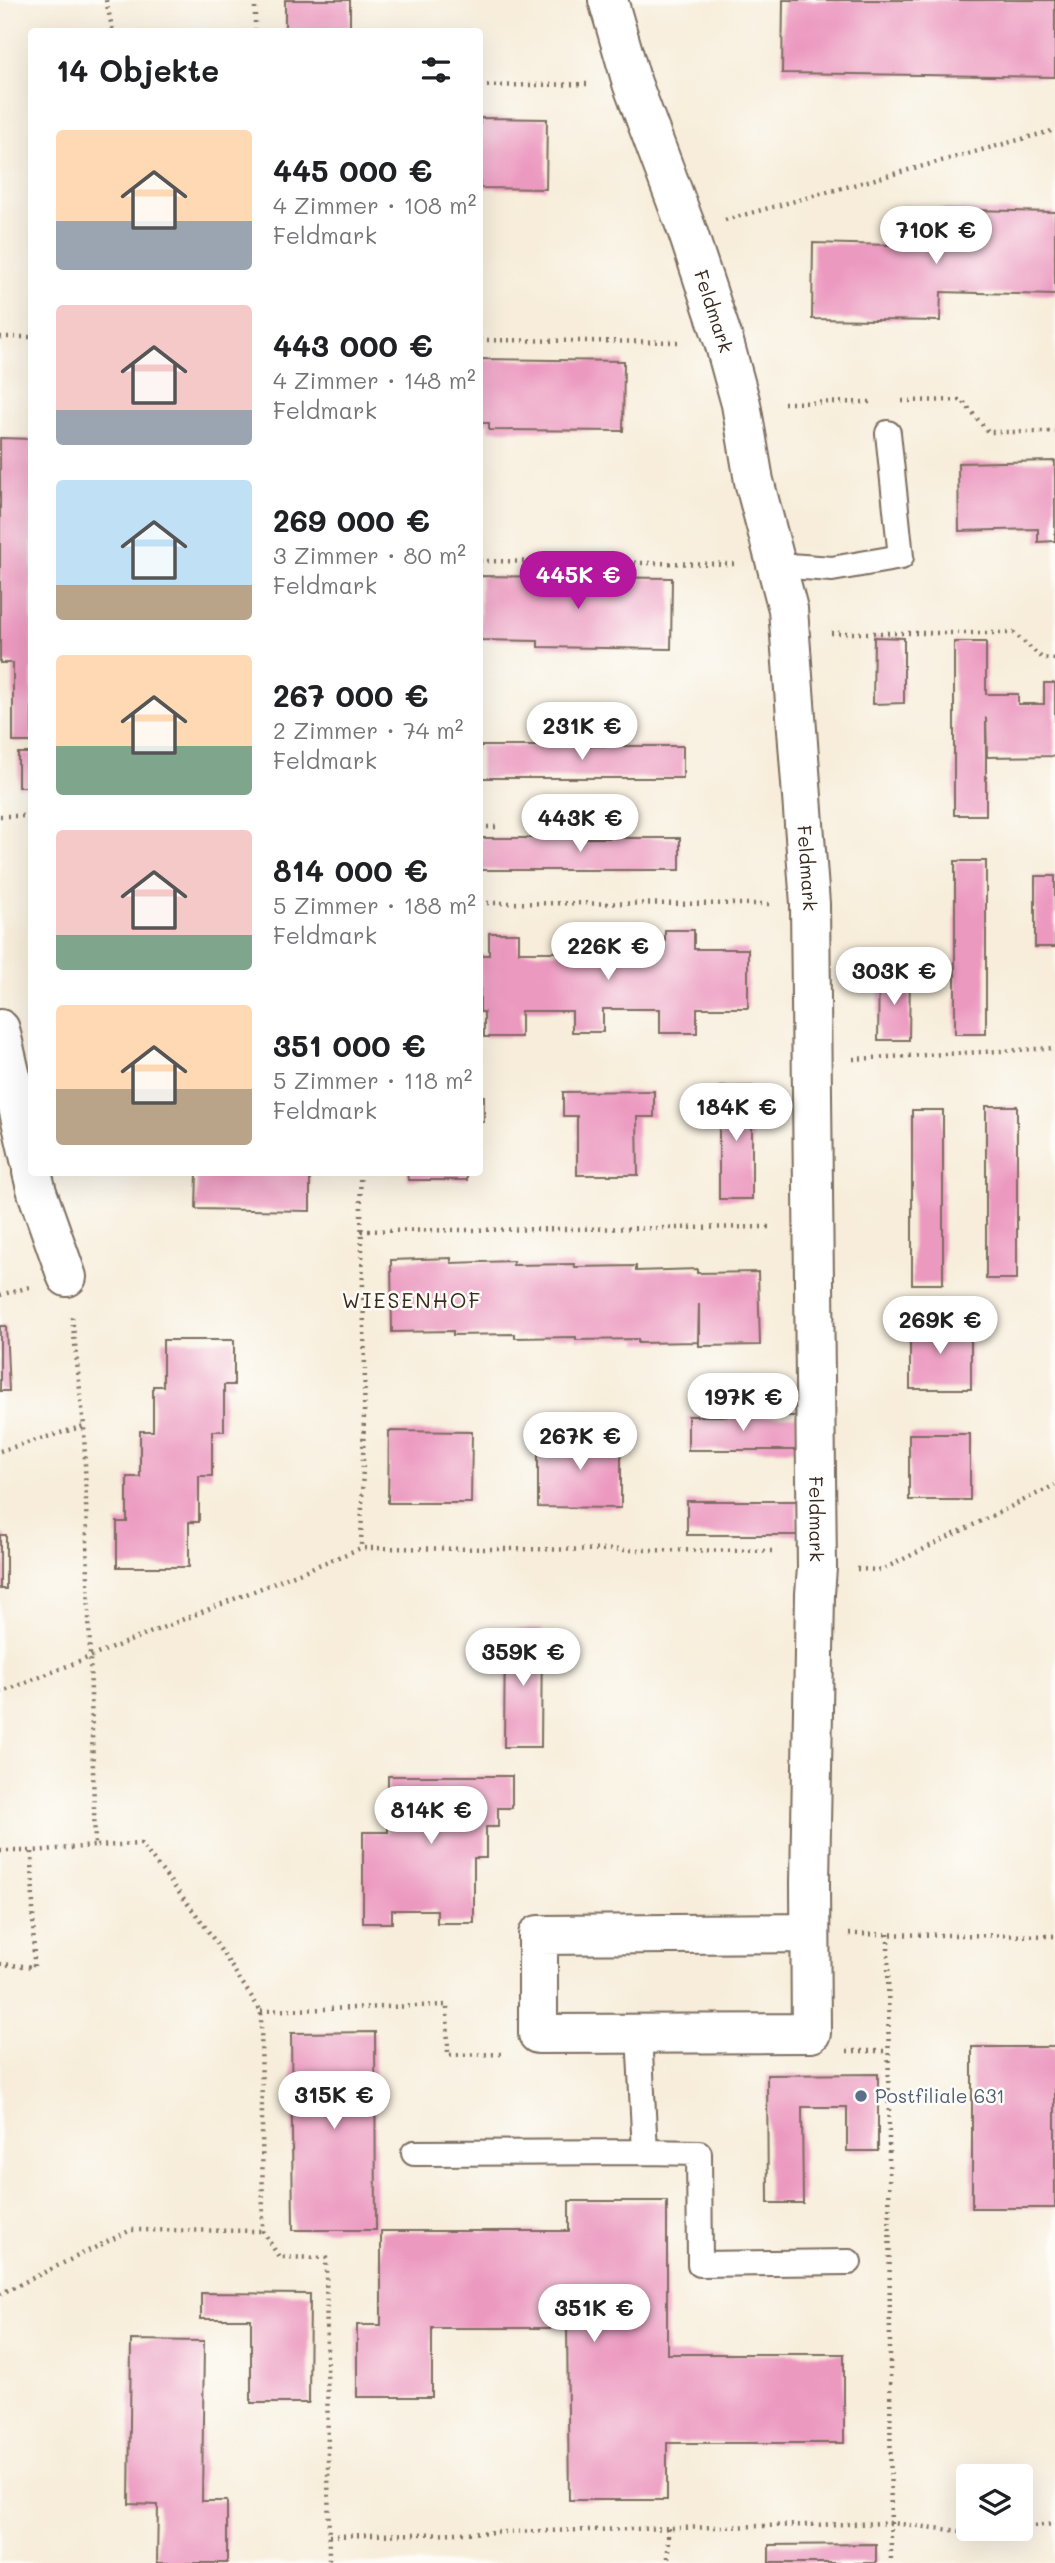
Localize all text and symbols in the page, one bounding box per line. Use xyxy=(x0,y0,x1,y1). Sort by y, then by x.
text: 14 Objekte xyxy=(56,50,219,90)
icon: filters xyxy=(417,51,455,89)
text: 445 000 € xyxy=(273,150,432,190)
icon: home xyxy=(112,158,196,242)
text: 4 Zimmer · 108 m² xyxy=(273,190,476,220)
pin: 710K € xyxy=(879,206,993,266)
text: 710K € xyxy=(896,214,976,244)
text: Feldmark xyxy=(273,220,377,250)
street label: Feldmark xyxy=(689,266,739,355)
text: 443 000 € xyxy=(273,325,433,365)
icon: home xyxy=(112,333,196,417)
text: 4 Zimmer · 148 m² xyxy=(273,365,476,395)
text: Feldmark xyxy=(273,395,377,425)
text: 269 000 € xyxy=(273,500,430,540)
icon: home xyxy=(112,508,196,592)
text: 3 Zimmer · 80 m² xyxy=(273,540,466,570)
pin: 445K € xyxy=(521,552,635,611)
text: 445K € xyxy=(536,559,620,589)
text: Feldmark xyxy=(273,570,377,600)
text: 267 000 € xyxy=(273,675,428,715)
icon: home xyxy=(112,683,196,767)
pin: 231K € xyxy=(525,702,639,762)
text: 231K € xyxy=(543,710,621,740)
text: 2 Zimmer · 74 m² xyxy=(273,715,464,745)
text: Feldmark xyxy=(273,745,377,775)
pin: 443K € xyxy=(523,794,637,854)
text: 443K € xyxy=(537,802,623,832)
street label: Feldmark xyxy=(792,824,823,911)
text: 814 000 € xyxy=(273,850,428,890)
icon: home xyxy=(112,858,196,942)
text: 5 Zimmer · 188 m² xyxy=(273,890,476,920)
text: Feldmark xyxy=(273,920,377,950)
pin: 226K € xyxy=(551,922,665,982)
text: 226K € xyxy=(567,930,649,960)
pin: 303K € xyxy=(837,948,951,1007)
text: 303K € xyxy=(852,955,936,985)
text: 351 000 € xyxy=(273,1025,426,1065)
icon: home xyxy=(112,1033,196,1117)
text: 5 Zimmer · 118 m² xyxy=(273,1065,472,1095)
pin: 184K € xyxy=(679,1084,793,1143)
text: 184K € xyxy=(695,1091,777,1121)
text: Feldmark xyxy=(273,1095,377,1125)
district label: WIESENHOF xyxy=(342,1286,482,1313)
pin: 269K € xyxy=(883,1296,997,1356)
text: 269K € xyxy=(899,1304,981,1334)
pin: 197K € xyxy=(686,1374,800,1433)
text: 197K € xyxy=(704,1381,782,1411)
pin: 267K € xyxy=(523,1412,637,1472)
text: 267K € xyxy=(539,1420,621,1450)
street label: Feldmark xyxy=(804,1476,830,1562)
pin: 359K € xyxy=(466,1628,580,1688)
text: 359K € xyxy=(481,1636,565,1666)
pin: 814K € xyxy=(374,1786,488,1846)
text: 814K € xyxy=(390,1794,472,1824)
pin: 315K € xyxy=(277,2072,391,2131)
text: 315K € xyxy=(294,2079,374,2109)
place label: Postfiliale 631 xyxy=(875,2083,1005,2108)
marker: Postfiliale 631 xyxy=(853,2088,869,2104)
pin: 351K € xyxy=(537,2284,651,2344)
text: 351K € xyxy=(554,2292,634,2322)
map controls xyxy=(956,2464,1033,2541)
button: layers xyxy=(956,2464,1033,2541)

